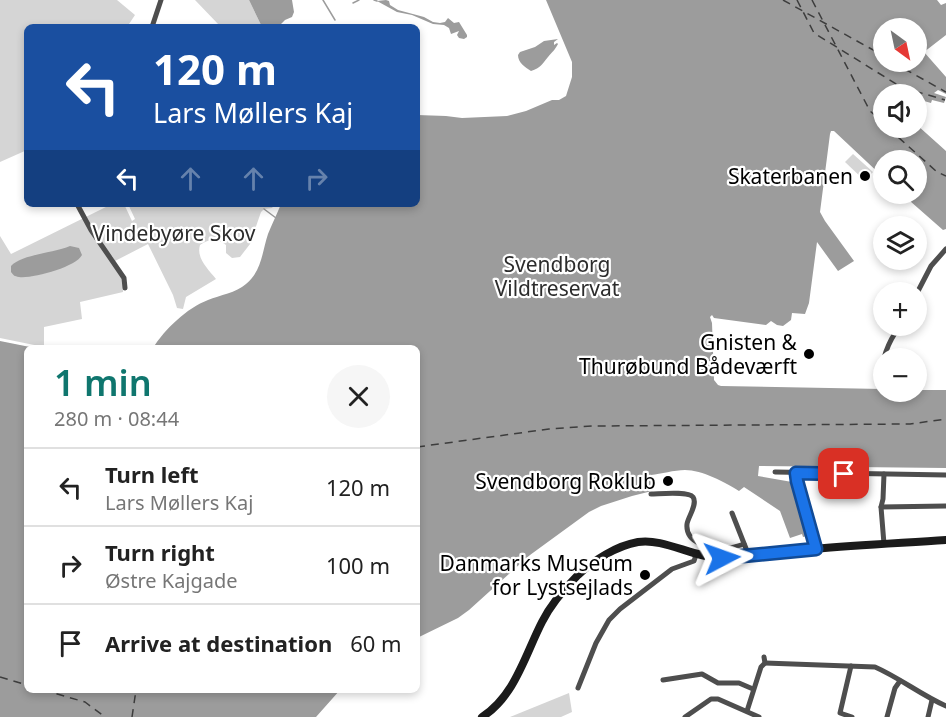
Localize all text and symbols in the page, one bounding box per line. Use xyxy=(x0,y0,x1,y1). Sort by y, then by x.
north arrow xyxy=(873,18,927,72)
map controls xyxy=(873,18,927,402)
text: 120 m xyxy=(153,40,277,97)
icon: left xyxy=(54,48,132,126)
button: sound xyxy=(873,84,927,138)
text: Lars Møllers Kaj xyxy=(153,94,353,131)
button: search xyxy=(873,150,927,204)
icon: left xyxy=(111,162,144,195)
icon: ahead xyxy=(174,162,207,195)
icon: ahead xyxy=(237,162,270,195)
icon: right xyxy=(300,162,333,195)
place label: Skaterbanen xyxy=(728,162,853,190)
marker: Skaterbanen xyxy=(858,169,872,183)
button: layers xyxy=(873,216,927,270)
park label: Vindebyøre Skov xyxy=(93,219,256,247)
park label: Svendborg Vildtreservat xyxy=(495,250,620,302)
button: + xyxy=(873,282,927,336)
place label: Gnisten & Thurøbund Bådeværft xyxy=(579,328,798,380)
marker: Gnisten & Thurøbund Bådeværft xyxy=(802,347,816,361)
button: − xyxy=(873,348,927,402)
text: 1 min xyxy=(54,358,152,407)
button: close xyxy=(327,365,390,428)
text: 280 m · 08:44 xyxy=(54,405,179,432)
pin xyxy=(818,448,869,499)
icon: arrive xyxy=(827,457,860,490)
text: Turn left xyxy=(105,459,199,489)
place label: Svendborg Roklub xyxy=(475,467,656,495)
icon: left xyxy=(54,471,87,504)
text: 120 m xyxy=(326,472,390,502)
marker: Svendborg Roklub xyxy=(661,474,675,488)
text: Lars Møllers Kaj xyxy=(105,489,253,516)
position arrow xyxy=(690,526,754,590)
text: Turn right xyxy=(105,537,215,567)
icon: right xyxy=(54,549,87,582)
place label: Danmarks Museum for Lystsejlads xyxy=(440,549,633,601)
text: 100 m xyxy=(326,550,390,580)
text: Østre Kajgade xyxy=(105,567,238,594)
marker: Danmarks Museum for Lystsejlads xyxy=(638,568,652,582)
icon: arrive xyxy=(54,627,87,660)
text: Arrive at destination xyxy=(105,628,332,658)
text: 60 m xyxy=(350,628,402,658)

